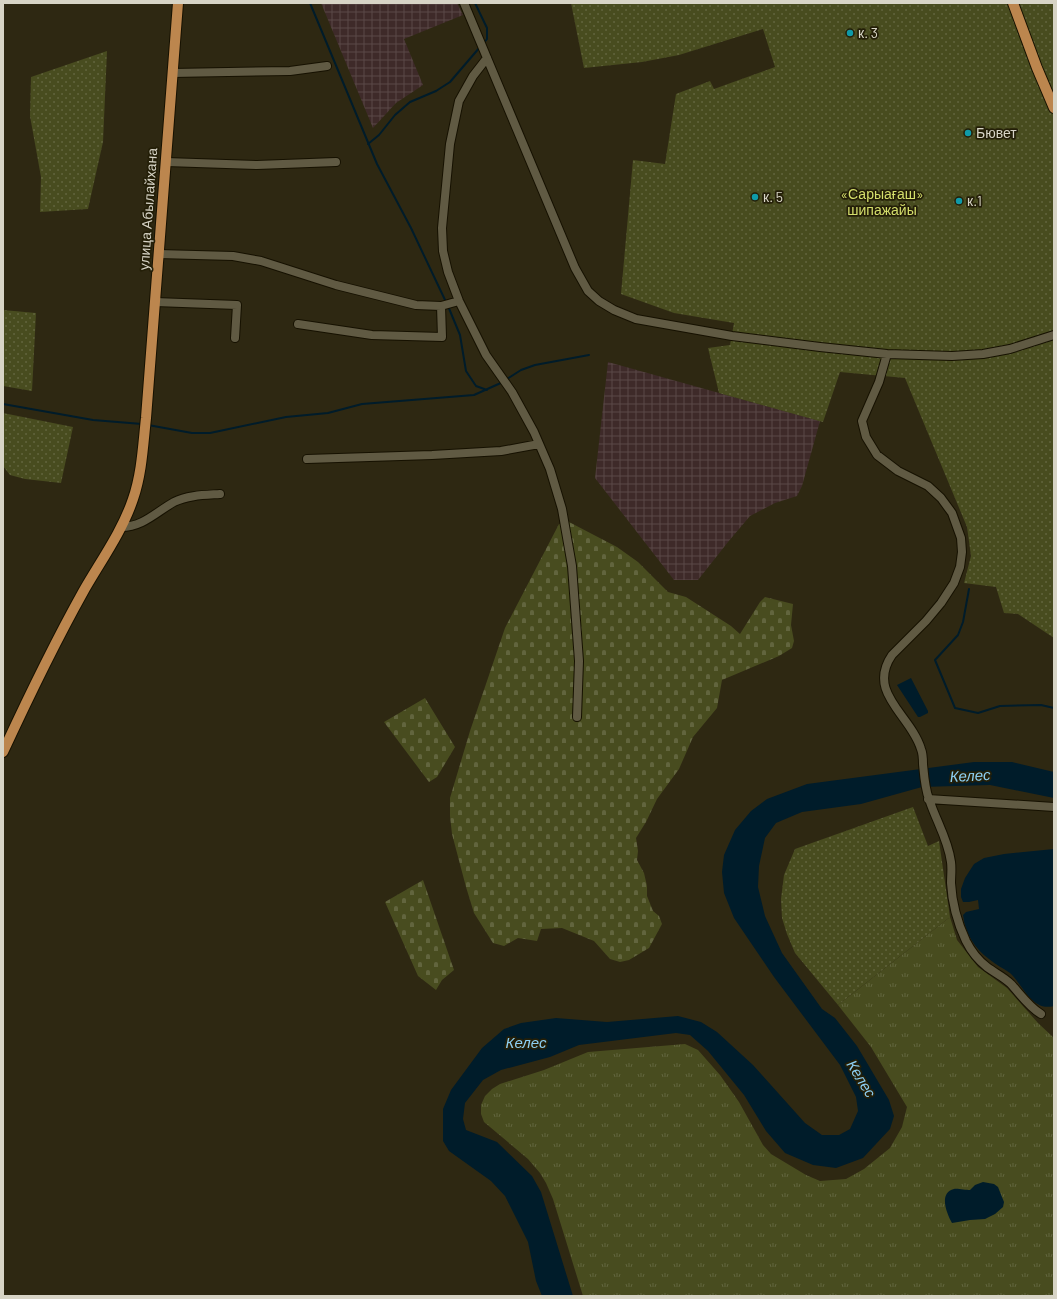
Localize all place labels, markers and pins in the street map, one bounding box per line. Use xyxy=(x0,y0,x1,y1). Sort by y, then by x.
place label: к. 3 xyxy=(858,24,878,41)
marker: к. 3 xyxy=(845,28,855,38)
place label: Бювет xyxy=(976,124,1017,141)
marker: Бювет xyxy=(963,128,973,138)
place label: к. 5 xyxy=(763,188,783,205)
marker: к. 5 xyxy=(750,192,760,202)
place label: к.1 xyxy=(967,192,982,209)
marker: к.1 xyxy=(954,196,964,206)

